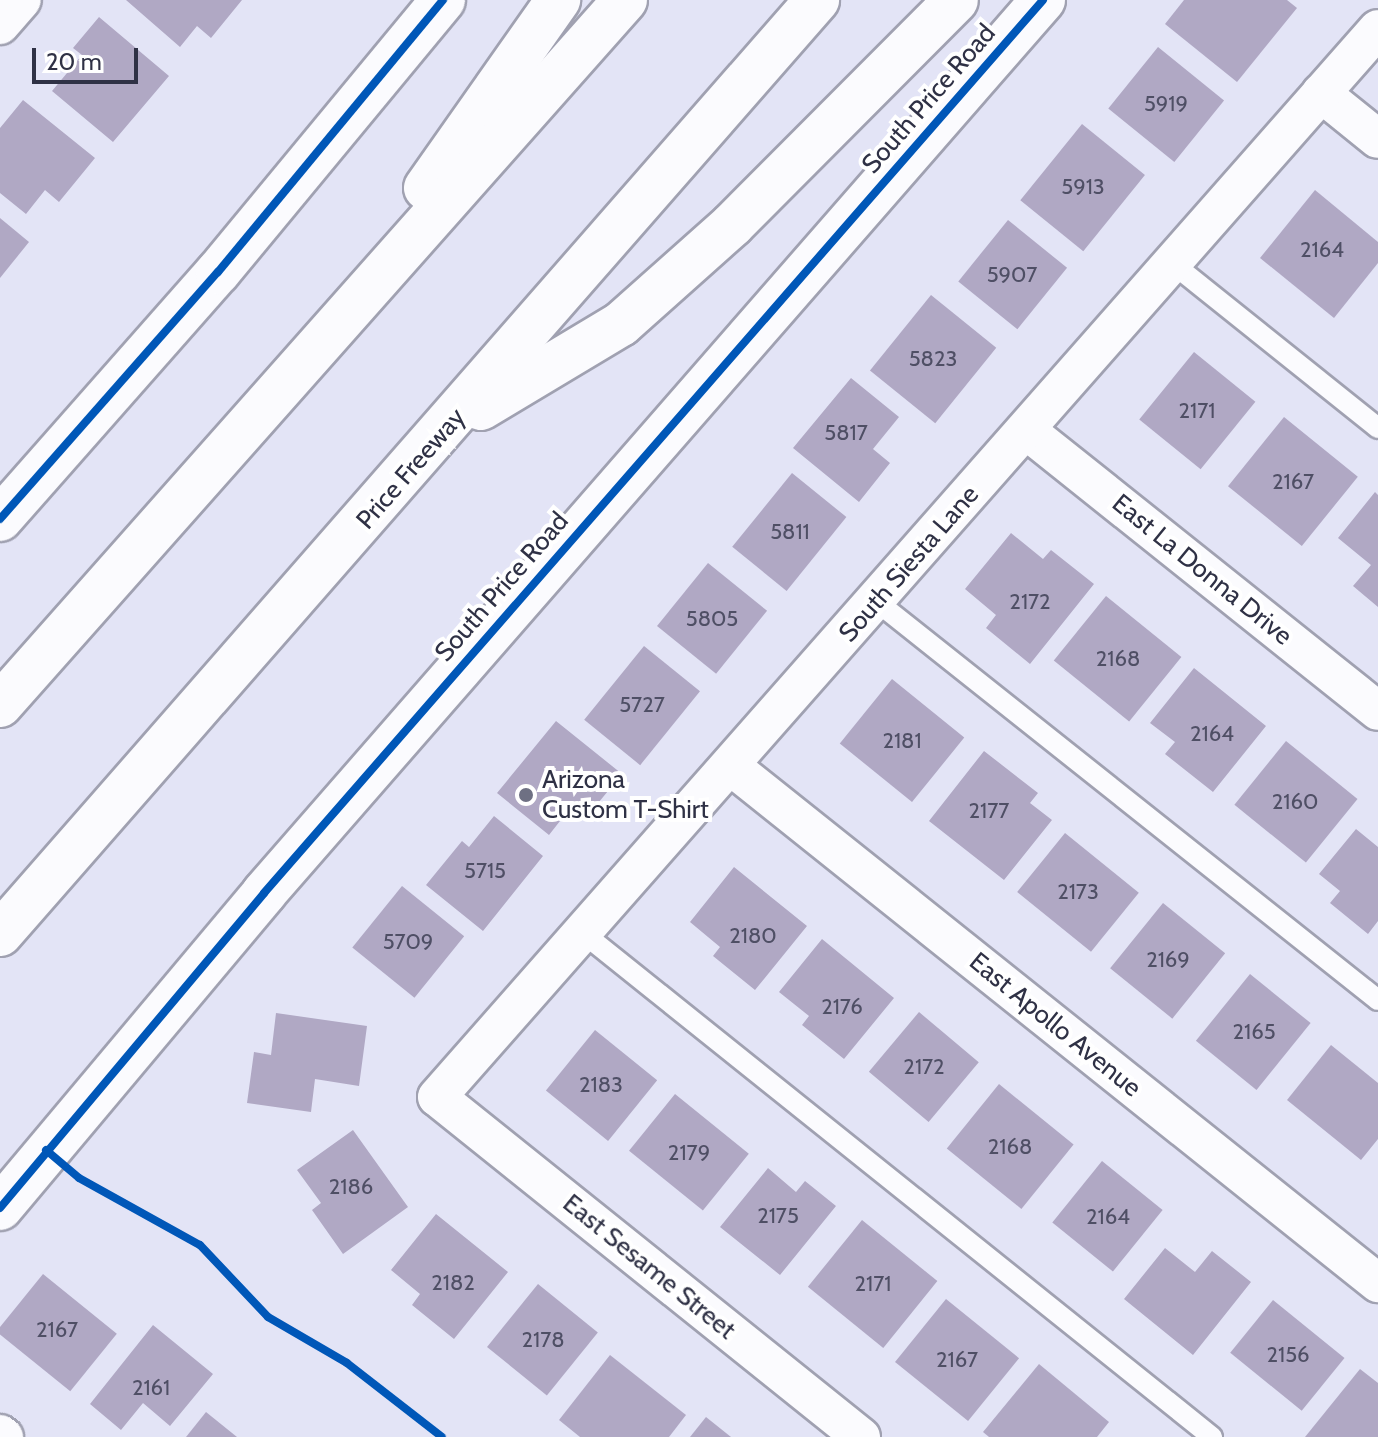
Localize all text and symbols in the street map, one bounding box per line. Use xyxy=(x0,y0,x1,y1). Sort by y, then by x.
street label: South Price Road xyxy=(856,18,1002,180)
scale bar xyxy=(36,32,142,82)
text: 20 m xyxy=(46,47,102,76)
house number: 5919 xyxy=(1144,91,1188,117)
house number: 5913 xyxy=(1061,174,1105,200)
house number: 2164 xyxy=(1300,237,1344,263)
house number: 5907 xyxy=(987,262,1037,288)
house number: 5823 xyxy=(909,346,957,372)
house number: 2171 xyxy=(1179,398,1215,424)
street label: Price Freeway xyxy=(350,402,472,536)
house number: 5817 xyxy=(824,420,868,446)
house number: 2167 xyxy=(1272,469,1314,495)
street label: South Siesta Lane xyxy=(833,479,985,649)
street label: East La Donna Drive xyxy=(1106,488,1298,652)
street label: South Price Road xyxy=(429,506,575,668)
house number: 5811 xyxy=(770,519,810,545)
house number: 2172 xyxy=(1009,589,1051,615)
house number: 5805 xyxy=(686,606,738,632)
house number: 2168 xyxy=(1096,646,1140,672)
house number: 5727 xyxy=(619,692,665,718)
house number: 2164 xyxy=(1190,721,1234,747)
house number: 2181 xyxy=(882,728,922,754)
place label: Arizona Custom T-Shirt xyxy=(542,764,709,826)
marker: Arizona Custom T-Shirt xyxy=(517,786,535,804)
house number: 2160 xyxy=(1272,789,1318,815)
house number: 2177 xyxy=(969,798,1009,824)
house number: 5715 xyxy=(464,858,506,884)
house number: 2173 xyxy=(1057,879,1099,905)
house number: 2180 xyxy=(729,923,777,949)
house number: 5709 xyxy=(383,929,433,955)
street label: East Apollo Avenue xyxy=(963,946,1147,1104)
house number: 2169 xyxy=(1146,947,1190,973)
house number: 2176 xyxy=(821,994,863,1020)
house number: 2165 xyxy=(1232,1019,1276,1045)
house number: 2172 xyxy=(903,1054,945,1080)
house number: 2183 xyxy=(579,1072,623,1098)
house number: 2168 xyxy=(988,1134,1032,1160)
house number: 2179 xyxy=(668,1140,710,1166)
house number: 2186 xyxy=(329,1174,373,1200)
street label: East Sesame Street xyxy=(557,1188,741,1346)
house number: 2175 xyxy=(757,1203,799,1229)
house number: 2164 xyxy=(1086,1204,1130,1230)
house number: 2182 xyxy=(431,1270,475,1296)
house number: 2171 xyxy=(855,1271,891,1297)
house number: 2167 xyxy=(36,1317,78,1343)
house number: 2178 xyxy=(521,1327,565,1353)
house number: 2156 xyxy=(1266,1342,1310,1368)
house number: 2167 xyxy=(936,1347,978,1373)
house number: 2161 xyxy=(132,1375,170,1401)

